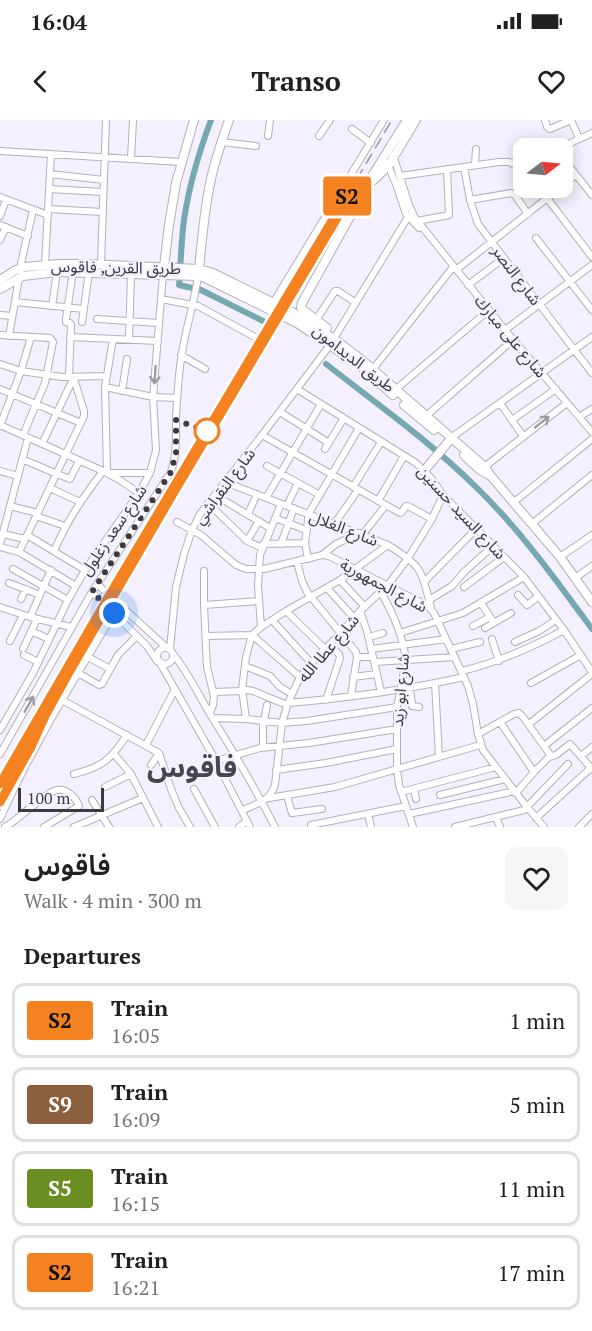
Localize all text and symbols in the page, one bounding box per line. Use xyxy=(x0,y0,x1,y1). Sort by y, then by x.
text: 16:04 xyxy=(30,7,87,36)
text: Transo xyxy=(251,63,341,99)
icon: back xyxy=(24,65,57,98)
icon: heart xyxy=(535,65,568,98)
north arrow xyxy=(513,138,573,198)
map controls xyxy=(513,138,573,198)
line badge: S2 xyxy=(320,176,374,216)
text: S2 xyxy=(335,182,359,210)
street label: شارع النصر xyxy=(485,240,547,311)
street label: طريق القرين, فاقوس xyxy=(51,255,181,279)
street label: شارع على مبارك xyxy=(468,290,552,383)
street label: طريق الديدامون xyxy=(308,319,400,397)
one-way arrow xyxy=(149,365,160,385)
one-way arrow xyxy=(534,415,550,428)
unlabelled marker xyxy=(194,418,220,444)
street label: شارع النقراشي xyxy=(188,443,262,530)
street label: شارع السيد حسنين xyxy=(411,460,511,565)
street label: شارع سعد زغلول xyxy=(74,480,153,581)
street label: شارع الغلال xyxy=(306,505,382,553)
street label: شارع الجمهورية xyxy=(335,553,432,619)
your location xyxy=(99,598,129,628)
street label: شارع عطا الله xyxy=(292,609,365,688)
street label: شارع ابو زيد xyxy=(386,653,416,728)
one-way arrow xyxy=(24,696,36,713)
district label: فاقوس xyxy=(147,748,237,785)
scale bar xyxy=(18,785,104,812)
text: 100 m xyxy=(27,787,70,809)
text: فاقوس xyxy=(24,846,110,883)
button: heart xyxy=(505,847,568,910)
text: Walk · 4 min · 300 m xyxy=(24,887,202,914)
text: Departures xyxy=(24,941,141,970)
text: Train xyxy=(111,993,168,1022)
text: S2 xyxy=(48,1006,72,1034)
text: 1 min xyxy=(509,1006,565,1035)
text: 16:05 xyxy=(111,1022,160,1049)
text: Train xyxy=(111,1077,168,1106)
text: S9 xyxy=(48,1090,72,1118)
text: 5 min xyxy=(509,1090,565,1119)
text: 16:09 xyxy=(111,1106,160,1133)
text: Train xyxy=(111,1161,168,1190)
text: S5 xyxy=(48,1174,72,1202)
text: 11 min xyxy=(498,1174,565,1203)
text: 16:15 xyxy=(111,1190,160,1217)
text: Train xyxy=(111,1245,168,1274)
text: S2 xyxy=(48,1258,72,1286)
text: 17 min xyxy=(498,1258,565,1287)
text: 16:21 xyxy=(111,1274,160,1301)

